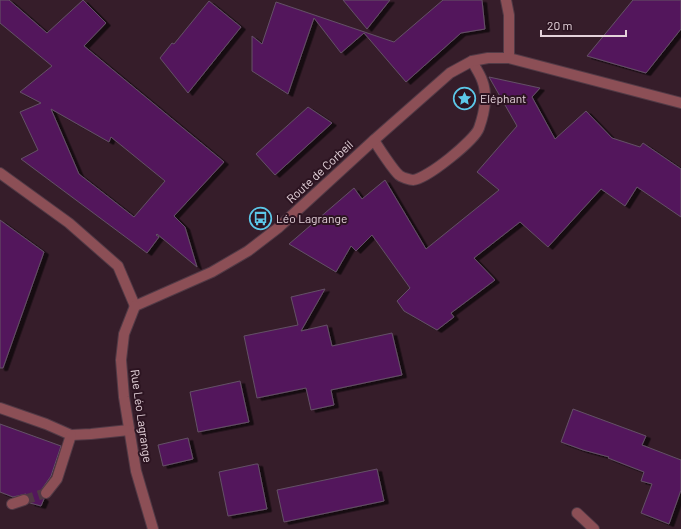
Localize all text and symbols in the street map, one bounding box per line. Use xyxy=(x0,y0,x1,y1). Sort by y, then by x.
scale bar xyxy=(541,12,626,38)
text: 20 m xyxy=(547,18,573,32)
place icon: Eléphant xyxy=(451,86,477,112)
place label: Eléphant xyxy=(480,91,526,105)
street label: Route de Corbeil xyxy=(283,137,355,206)
bus stop icon: Léo Lagrange xyxy=(247,206,273,232)
place label: Léo Lagrange xyxy=(276,211,347,225)
street label: Rue Léo Lagrange xyxy=(129,368,155,463)

